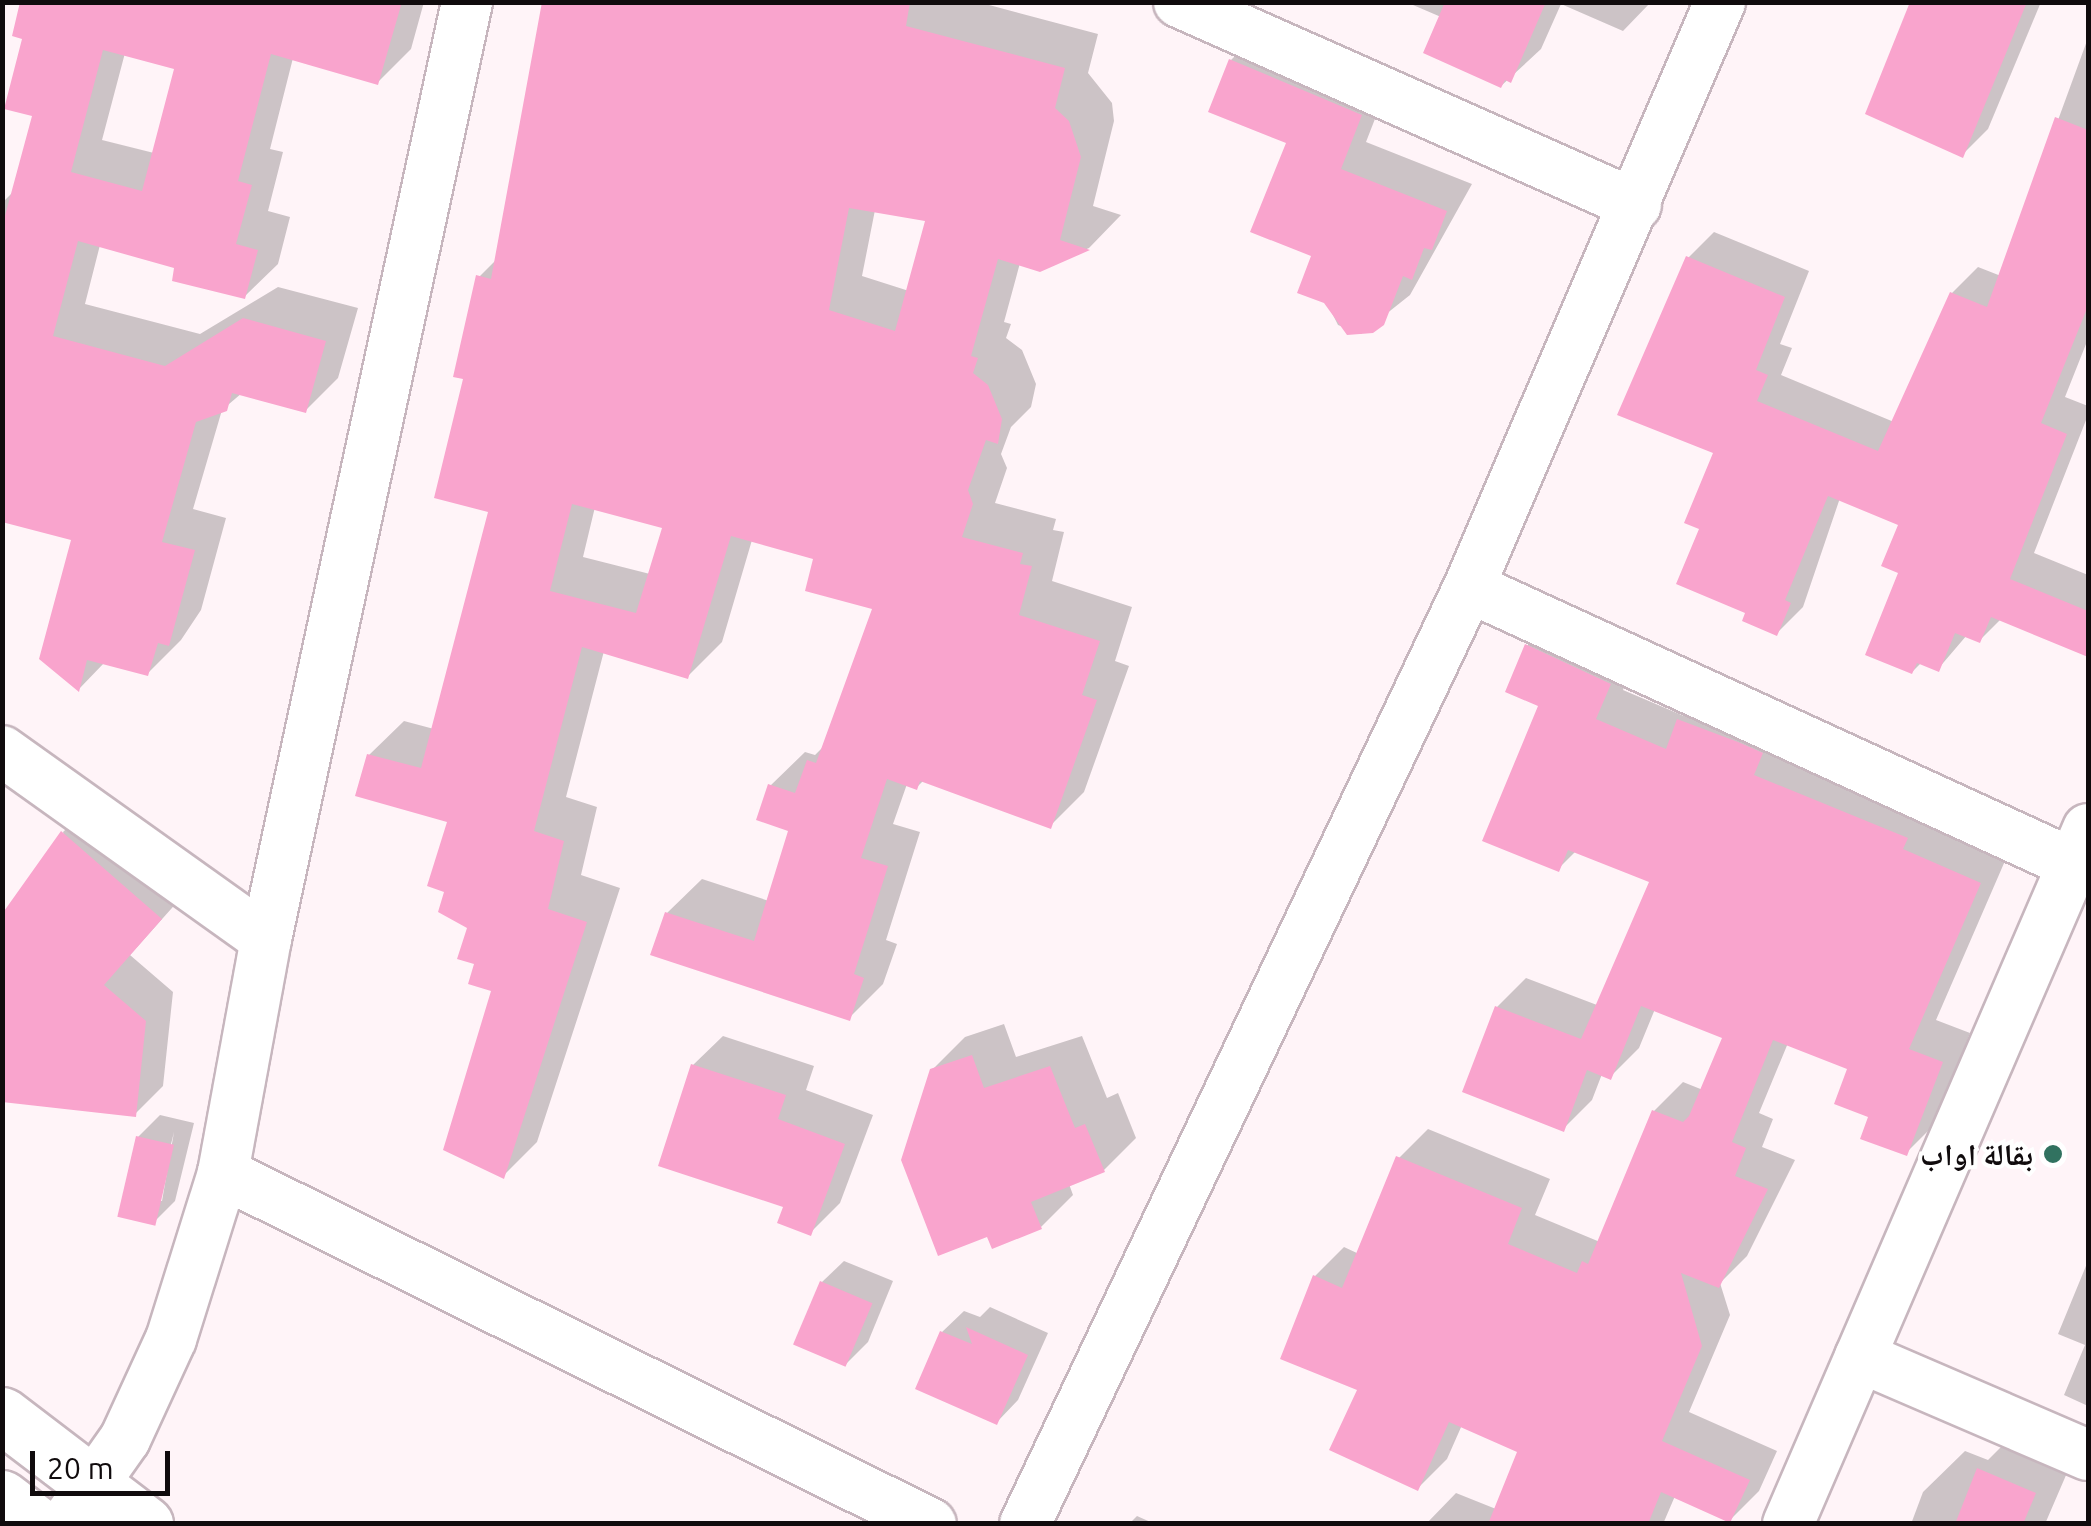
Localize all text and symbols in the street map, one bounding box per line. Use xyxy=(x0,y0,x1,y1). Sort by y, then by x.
place label: بقالة اواب xyxy=(1920,1136,2033,1172)
marker: بقالة اواب xyxy=(2042,1143,2064,1165)
scale bar xyxy=(35,1431,175,1493)
text: 20 m xyxy=(47,1451,114,1485)

